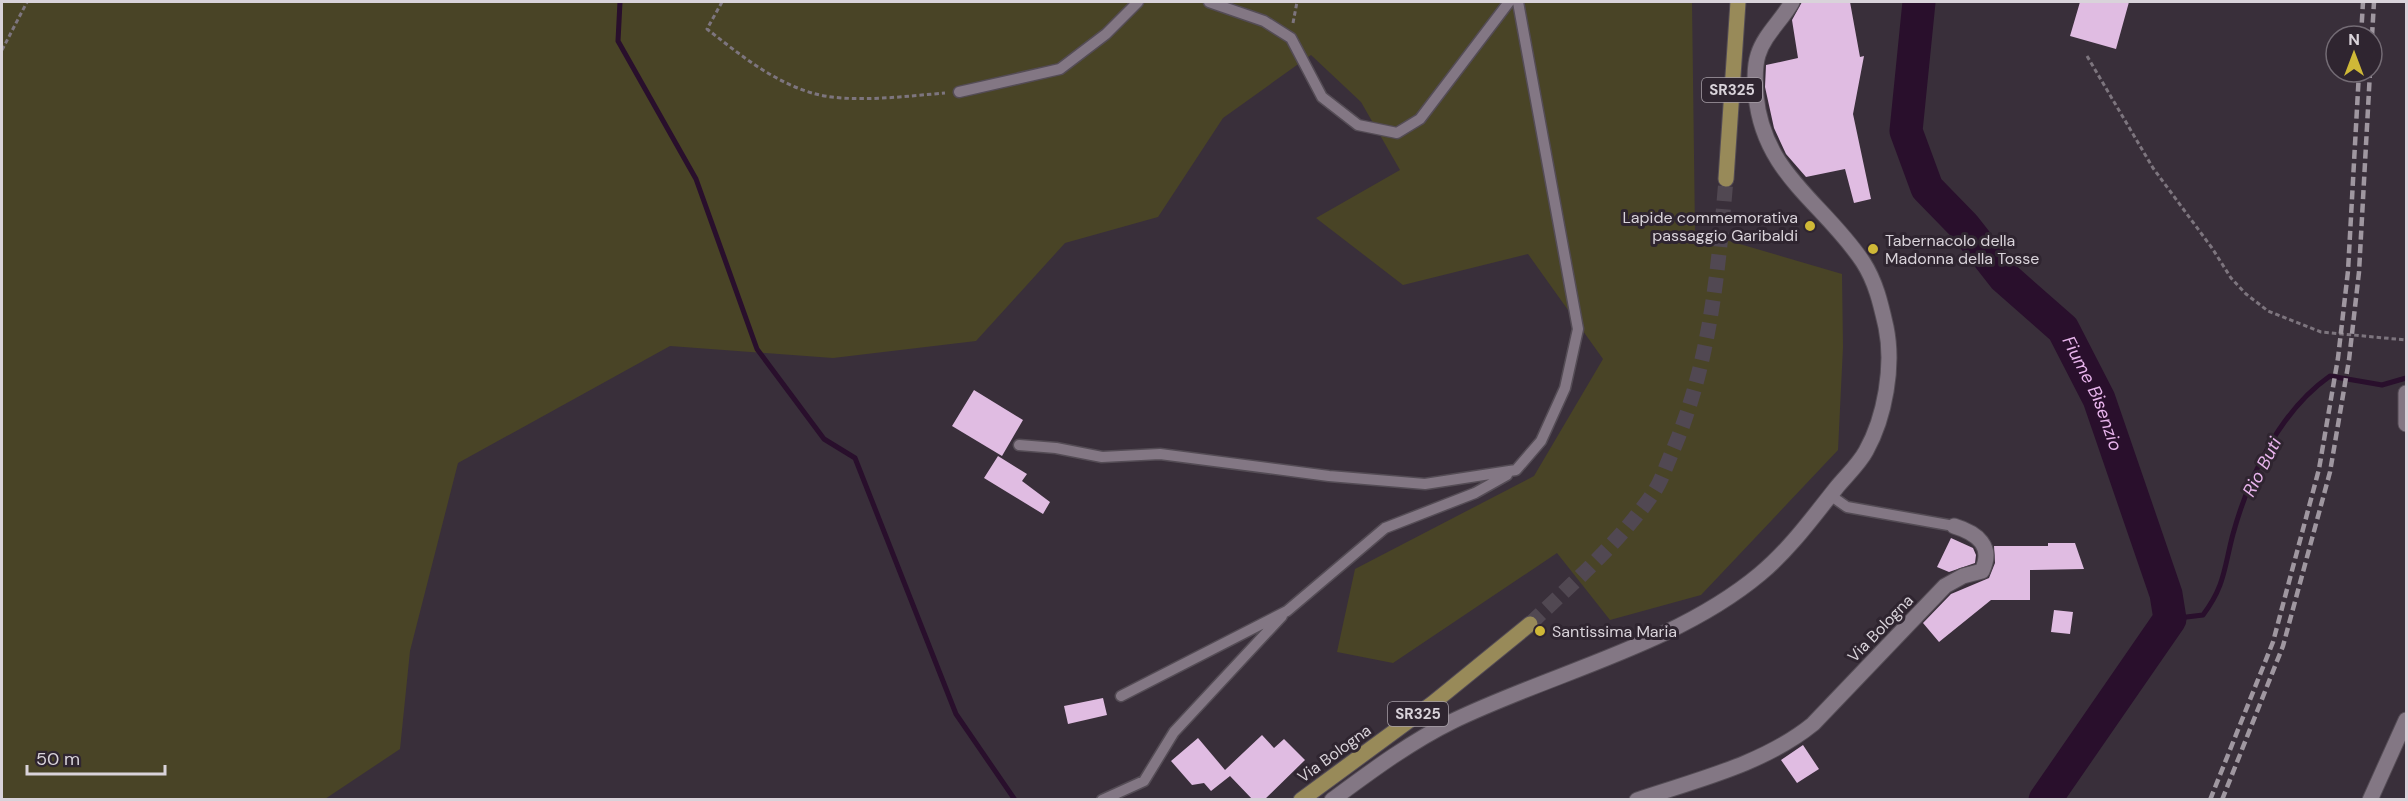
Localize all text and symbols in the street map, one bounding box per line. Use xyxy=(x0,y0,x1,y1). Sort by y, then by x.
north arrow xyxy=(2324,24,2384,84)
text: N xyxy=(2348,29,2360,50)
road number: SR325 xyxy=(1702,78,1762,102)
place label: Lapide commemorativa passaggio Garibaldi xyxy=(1622,207,1798,246)
marker: Lapide commemorativa passaggio Garibaldi xyxy=(1803,219,1817,233)
place label: Tabernacolo della Madonna della Tosse xyxy=(1885,230,2039,269)
marker: Tabernacolo della Madonna della Tosse xyxy=(1866,242,1880,256)
water label: Fiume Bisenzio xyxy=(2057,332,2128,454)
water label: Rio Buti xyxy=(2237,433,2287,501)
street label: Via Bologna xyxy=(1843,590,1918,667)
place label: Santissima Maria xyxy=(1552,621,1677,642)
marker: Santissima Maria xyxy=(1533,624,1547,638)
road number: SR325 xyxy=(1388,702,1448,726)
street label: Via Bologna xyxy=(1293,720,1375,787)
scale bar xyxy=(27,738,165,776)
text: 50 m xyxy=(36,747,80,771)

